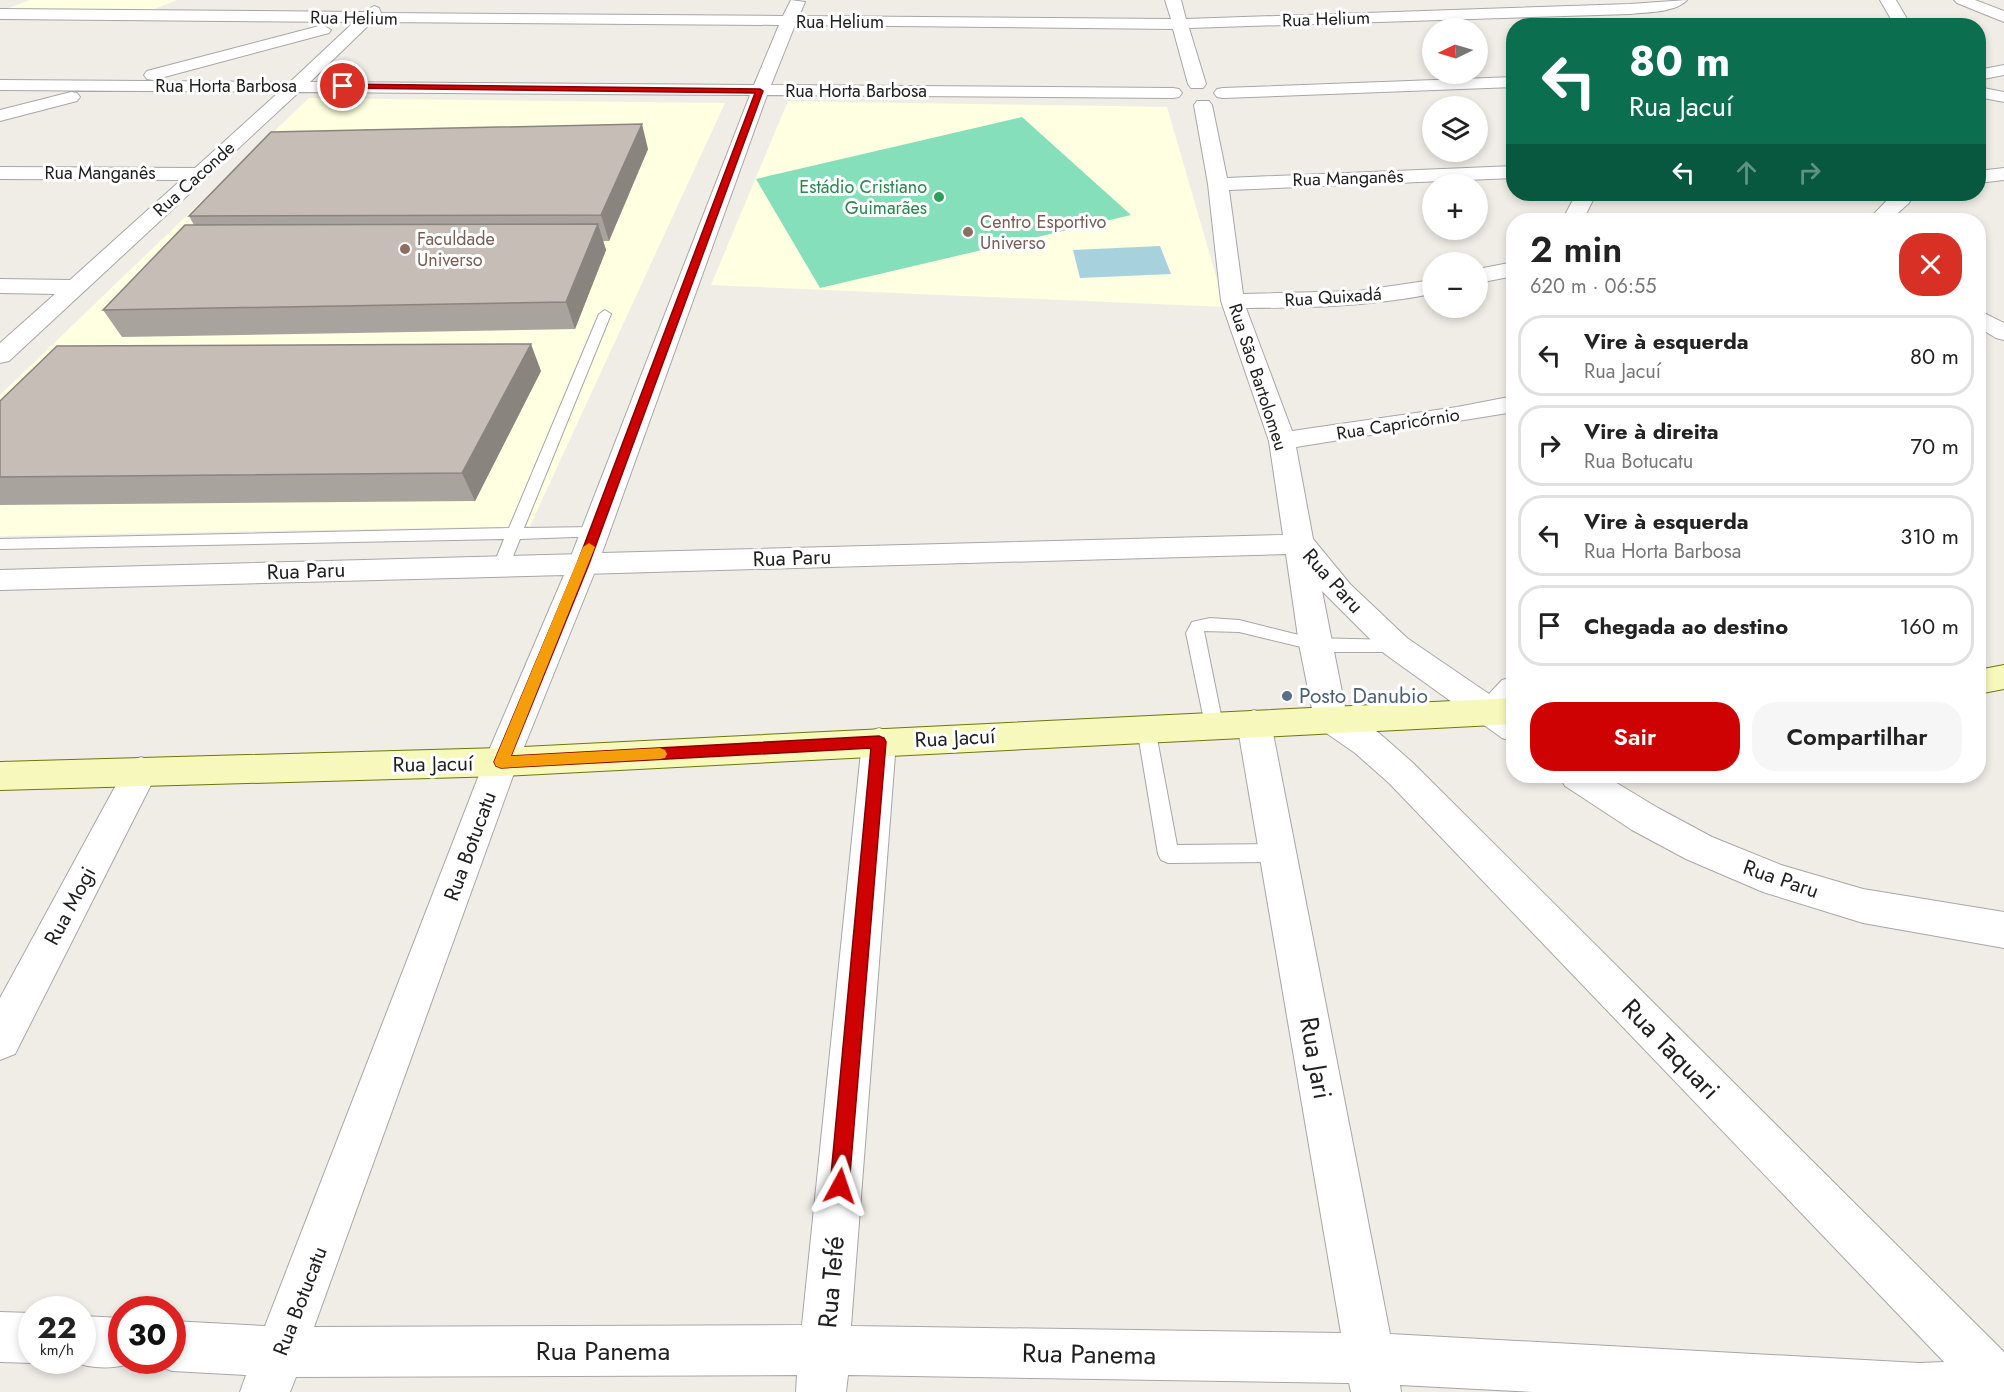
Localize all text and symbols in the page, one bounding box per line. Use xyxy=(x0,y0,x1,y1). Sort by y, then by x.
street label: Rua Helium xyxy=(310,4,398,32)
street label: Rua Helium xyxy=(1282,4,1370,34)
street label: Rua Helium xyxy=(796,9,884,35)
north arrow xyxy=(1422,18,1488,84)
map controls xyxy=(1422,18,1488,318)
text: 80 m xyxy=(1629,31,1730,92)
icon: left xyxy=(1530,42,1608,120)
pin xyxy=(317,60,368,111)
icon: arrive xyxy=(326,69,359,102)
street label: Rua Horta Barbosa xyxy=(155,73,297,99)
street label: Rua Horta Barbosa xyxy=(785,78,927,104)
text: Rua Jacuí xyxy=(1629,87,1733,126)
button: layers xyxy=(1422,96,1488,162)
street label: Rua Caconde xyxy=(147,135,241,223)
icon: left xyxy=(1667,156,1700,189)
icon: ahead xyxy=(1730,156,1763,189)
icon: right xyxy=(1793,156,1826,189)
street label: Rua Manganês xyxy=(44,160,156,186)
street label: Rua Manganês xyxy=(1292,163,1404,193)
place label: Estádio Cristiano Guimarães xyxy=(799,174,927,221)
button: + xyxy=(1422,174,1488,240)
marker: Estádio Cristiano Guimarães xyxy=(932,190,946,204)
place label: Centro Esportivo Universo xyxy=(980,209,1107,256)
text: 2 min xyxy=(1530,223,1622,275)
marker: Centro Esportivo Universo xyxy=(961,225,975,239)
place label: Faculdade Universo xyxy=(417,226,495,273)
button: close xyxy=(1899,233,1962,296)
marker: Faculdade Universo xyxy=(398,242,412,256)
button: − xyxy=(1422,252,1488,318)
text: 620 m · 06:55 xyxy=(1530,272,1657,301)
street label: Rua Quixadá xyxy=(1284,281,1382,313)
street label: Rua São Bartolomeu xyxy=(1222,300,1294,454)
text: Vire à esquerda xyxy=(1584,325,1749,357)
icon: left xyxy=(1533,339,1566,372)
text: 80 m xyxy=(1910,340,1959,372)
text: Rua Jacuí xyxy=(1584,357,1661,386)
street label: Rua Capricórnio xyxy=(1335,401,1462,447)
text: Vire à direita xyxy=(1584,415,1719,447)
icon: right xyxy=(1533,429,1566,462)
text: 70 m xyxy=(1910,430,1959,462)
text: Rua Botucatu xyxy=(1584,447,1693,476)
text: Vire à esquerda xyxy=(1584,505,1749,537)
icon: left xyxy=(1533,519,1566,552)
text: 310 m xyxy=(1900,520,1959,552)
text: Rua Horta Barbosa xyxy=(1584,537,1741,566)
street label: Rua Paru xyxy=(752,542,832,574)
street label: Rua Paru xyxy=(1296,542,1370,620)
street label: Rua Paru xyxy=(266,555,346,587)
icon: arrive xyxy=(1533,609,1566,642)
text: Chegada ao destino xyxy=(1584,610,1788,642)
text: 160 m xyxy=(1899,610,1959,642)
place label: Posto Danubio xyxy=(1299,681,1428,711)
marker: Posto Danubio xyxy=(1280,689,1294,703)
button: Sair xyxy=(1530,702,1740,771)
button: Compartilhar xyxy=(1752,702,1962,771)
street label: Rua Jacuí xyxy=(914,721,998,755)
street label: Rua Jacuí xyxy=(392,748,475,780)
street label: Rua Botucatu xyxy=(436,787,504,905)
street label: Rua Paru xyxy=(1739,852,1823,906)
street label: Rua Mogi xyxy=(37,861,103,951)
street label: Rua Taquari xyxy=(1613,990,1729,1108)
street label: Rua Jari xyxy=(1290,1014,1342,1102)
position arrow xyxy=(808,1154,872,1218)
street label: Rua Tefé xyxy=(808,1234,854,1330)
street label: Rua Botucatu xyxy=(265,1242,335,1360)
speed limit sign: 30 xyxy=(108,1296,186,1374)
text: 22 xyxy=(37,1306,77,1349)
street label: Rua Panema xyxy=(536,1332,670,1370)
street label: Rua Panema xyxy=(1022,1334,1156,1374)
text: km/h xyxy=(40,1339,74,1361)

